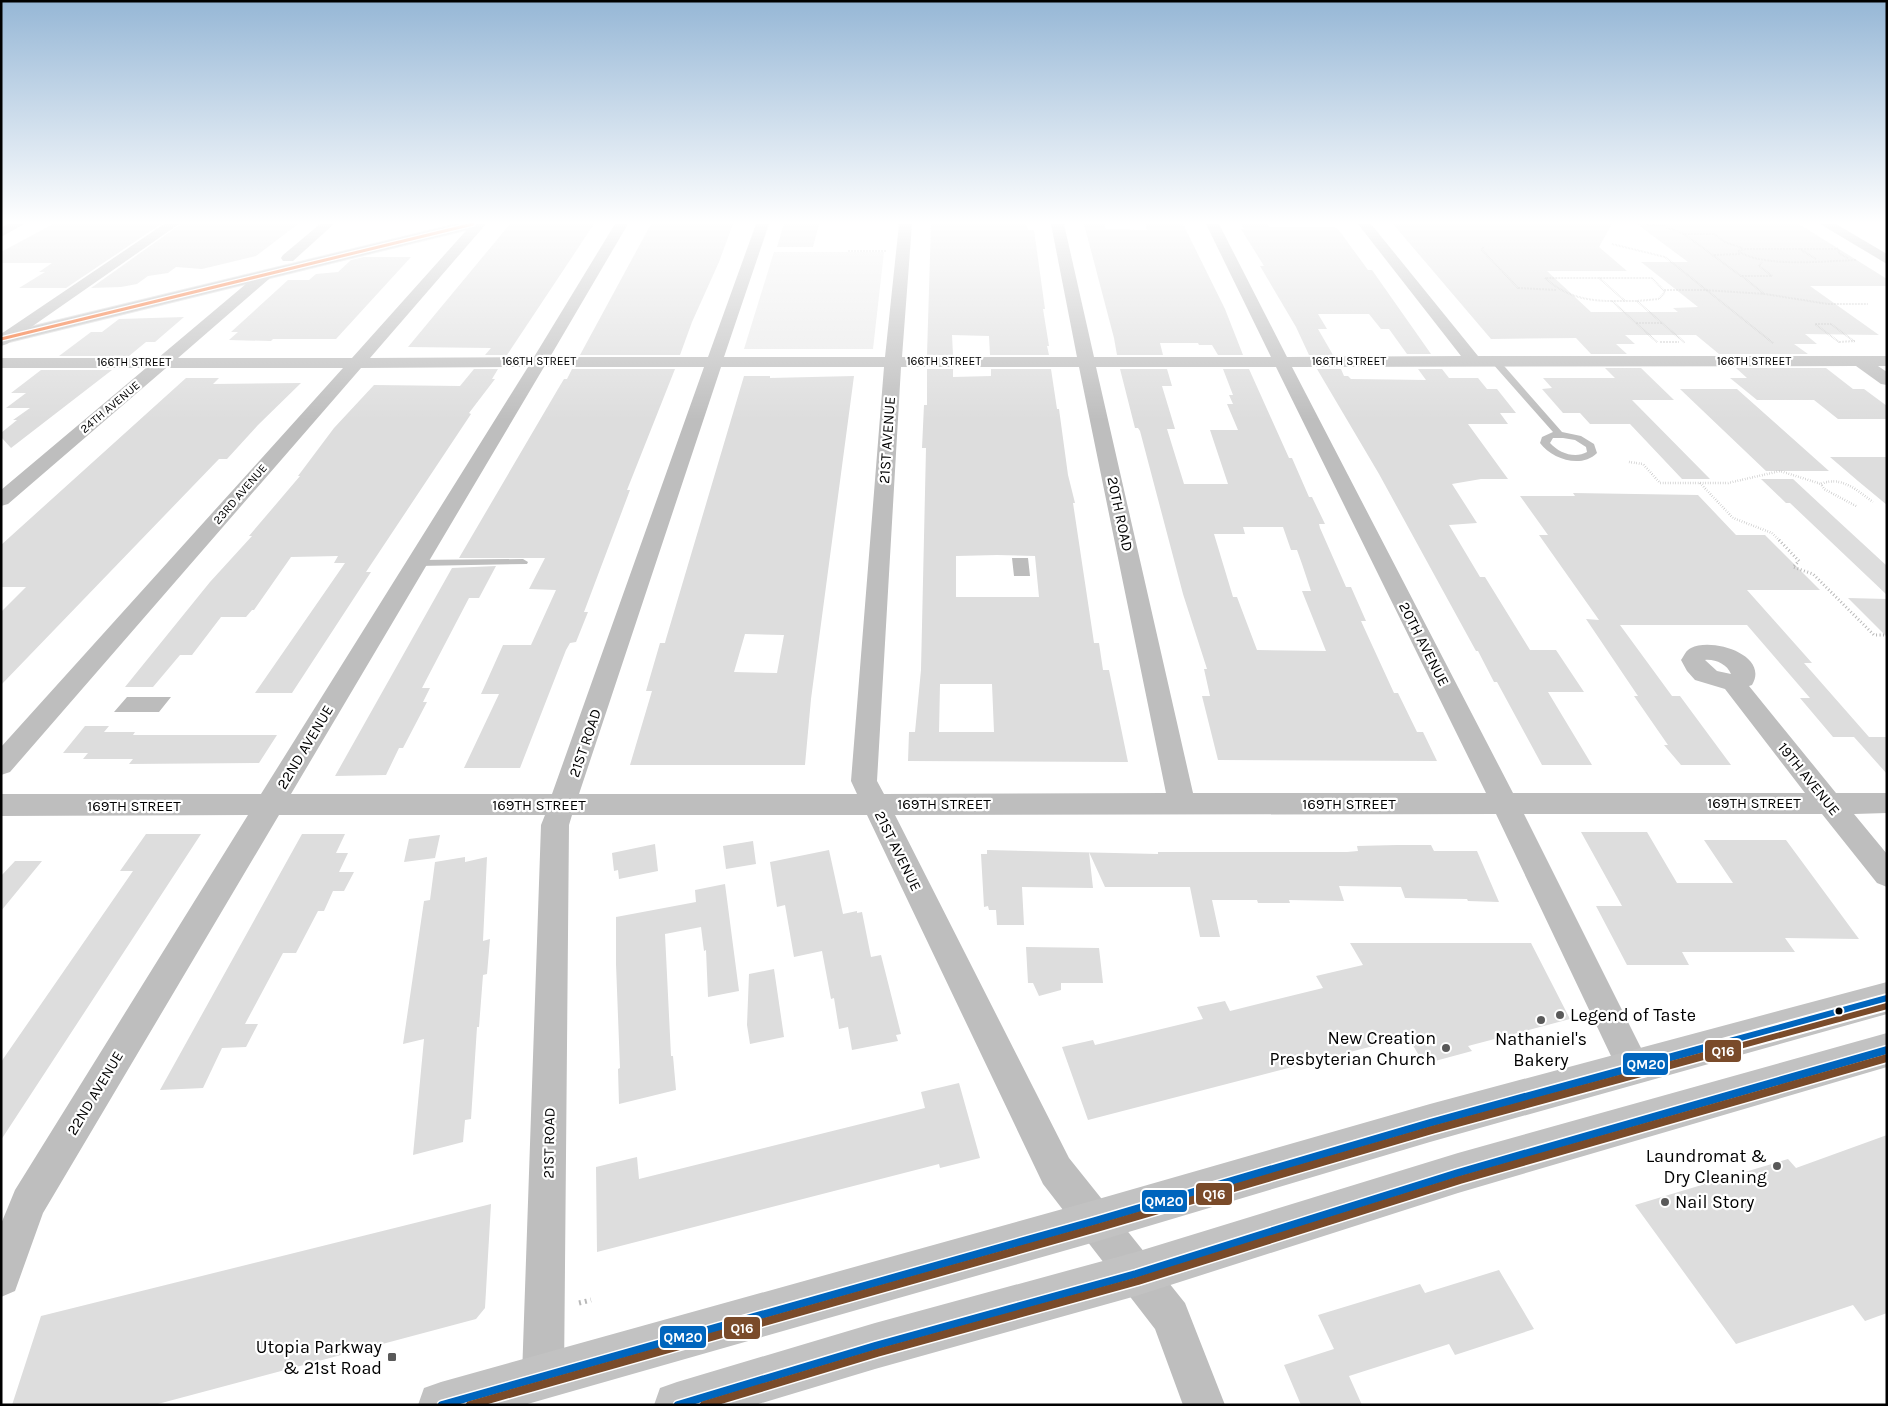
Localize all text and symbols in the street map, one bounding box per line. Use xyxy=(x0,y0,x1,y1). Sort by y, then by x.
street label: 166TH STREET xyxy=(502,354,576,368)
street label: 166TH STREET xyxy=(907,354,981,368)
street label: 166TH STREET xyxy=(1312,354,1386,368)
street label: 166TH STREET xyxy=(1717,354,1791,368)
street label: 166TH STREET xyxy=(97,355,171,369)
street label: 24TH AVENUE xyxy=(77,378,143,436)
street label: 21ST AVENUE xyxy=(875,396,899,484)
street label: 23RD AVENUE xyxy=(210,461,270,527)
street label: 20TH ROAD xyxy=(1103,475,1137,553)
street label: 20TH AVENUE xyxy=(1395,599,1453,689)
street label: 22ND AVENUE xyxy=(273,702,337,792)
street label: 21ST ROAD xyxy=(565,706,605,780)
street label: 19TH AVENUE xyxy=(1774,739,1844,819)
street label: 169TH STREET xyxy=(1707,794,1801,812)
street label: 169TH STREET xyxy=(897,795,991,813)
street label: 169TH STREET xyxy=(1302,795,1396,813)
street label: 169TH STREET xyxy=(492,796,586,814)
street label: 169TH STREET xyxy=(87,797,181,815)
street label: 21ST AVENUE xyxy=(871,808,925,894)
place label: Legend of Taste xyxy=(1570,1004,1696,1026)
unlabelled marker xyxy=(1834,1006,1844,1016)
marker: Legend of Taste xyxy=(1554,1009,1566,1021)
marker: Nathaniel's Bakery xyxy=(1535,1014,1547,1026)
place label: New Creation Presbyterian Church xyxy=(1269,1027,1436,1070)
place label: Nathaniel's Bakery xyxy=(1495,1028,1587,1071)
line badge: Q16 xyxy=(1704,1039,1742,1063)
marker: New Creation Presbyterian Church xyxy=(1440,1042,1452,1054)
text: Q16 xyxy=(1711,1043,1735,1060)
street label: 22ND AVENUE xyxy=(63,1048,127,1138)
line badge: QM20 xyxy=(1622,1052,1669,1076)
text: QM20 xyxy=(1626,1056,1666,1073)
street label: 21ST ROAD xyxy=(539,1107,559,1179)
place label: Laundromat & Dry Cleaning xyxy=(1646,1145,1767,1188)
marker: Laundromat & Dry Cleaning xyxy=(1771,1160,1783,1172)
line badge: Q16 xyxy=(1195,1182,1233,1206)
text: Q16 xyxy=(1202,1186,1226,1203)
line badge: QM20 xyxy=(1141,1189,1188,1213)
place label: Nail Story xyxy=(1675,1191,1755,1213)
text: QM20 xyxy=(1144,1193,1184,1210)
marker: Nail Story xyxy=(1659,1196,1671,1208)
line badge: Q16 xyxy=(723,1316,761,1340)
text: Q16 xyxy=(730,1320,754,1337)
line badge: QM20 xyxy=(659,1325,707,1349)
text: QM20 xyxy=(663,1329,703,1346)
place label: Utopia Parkway & 21st Road xyxy=(256,1336,383,1379)
marker: Utopia Parkway & 21st Road xyxy=(386,1351,398,1363)

